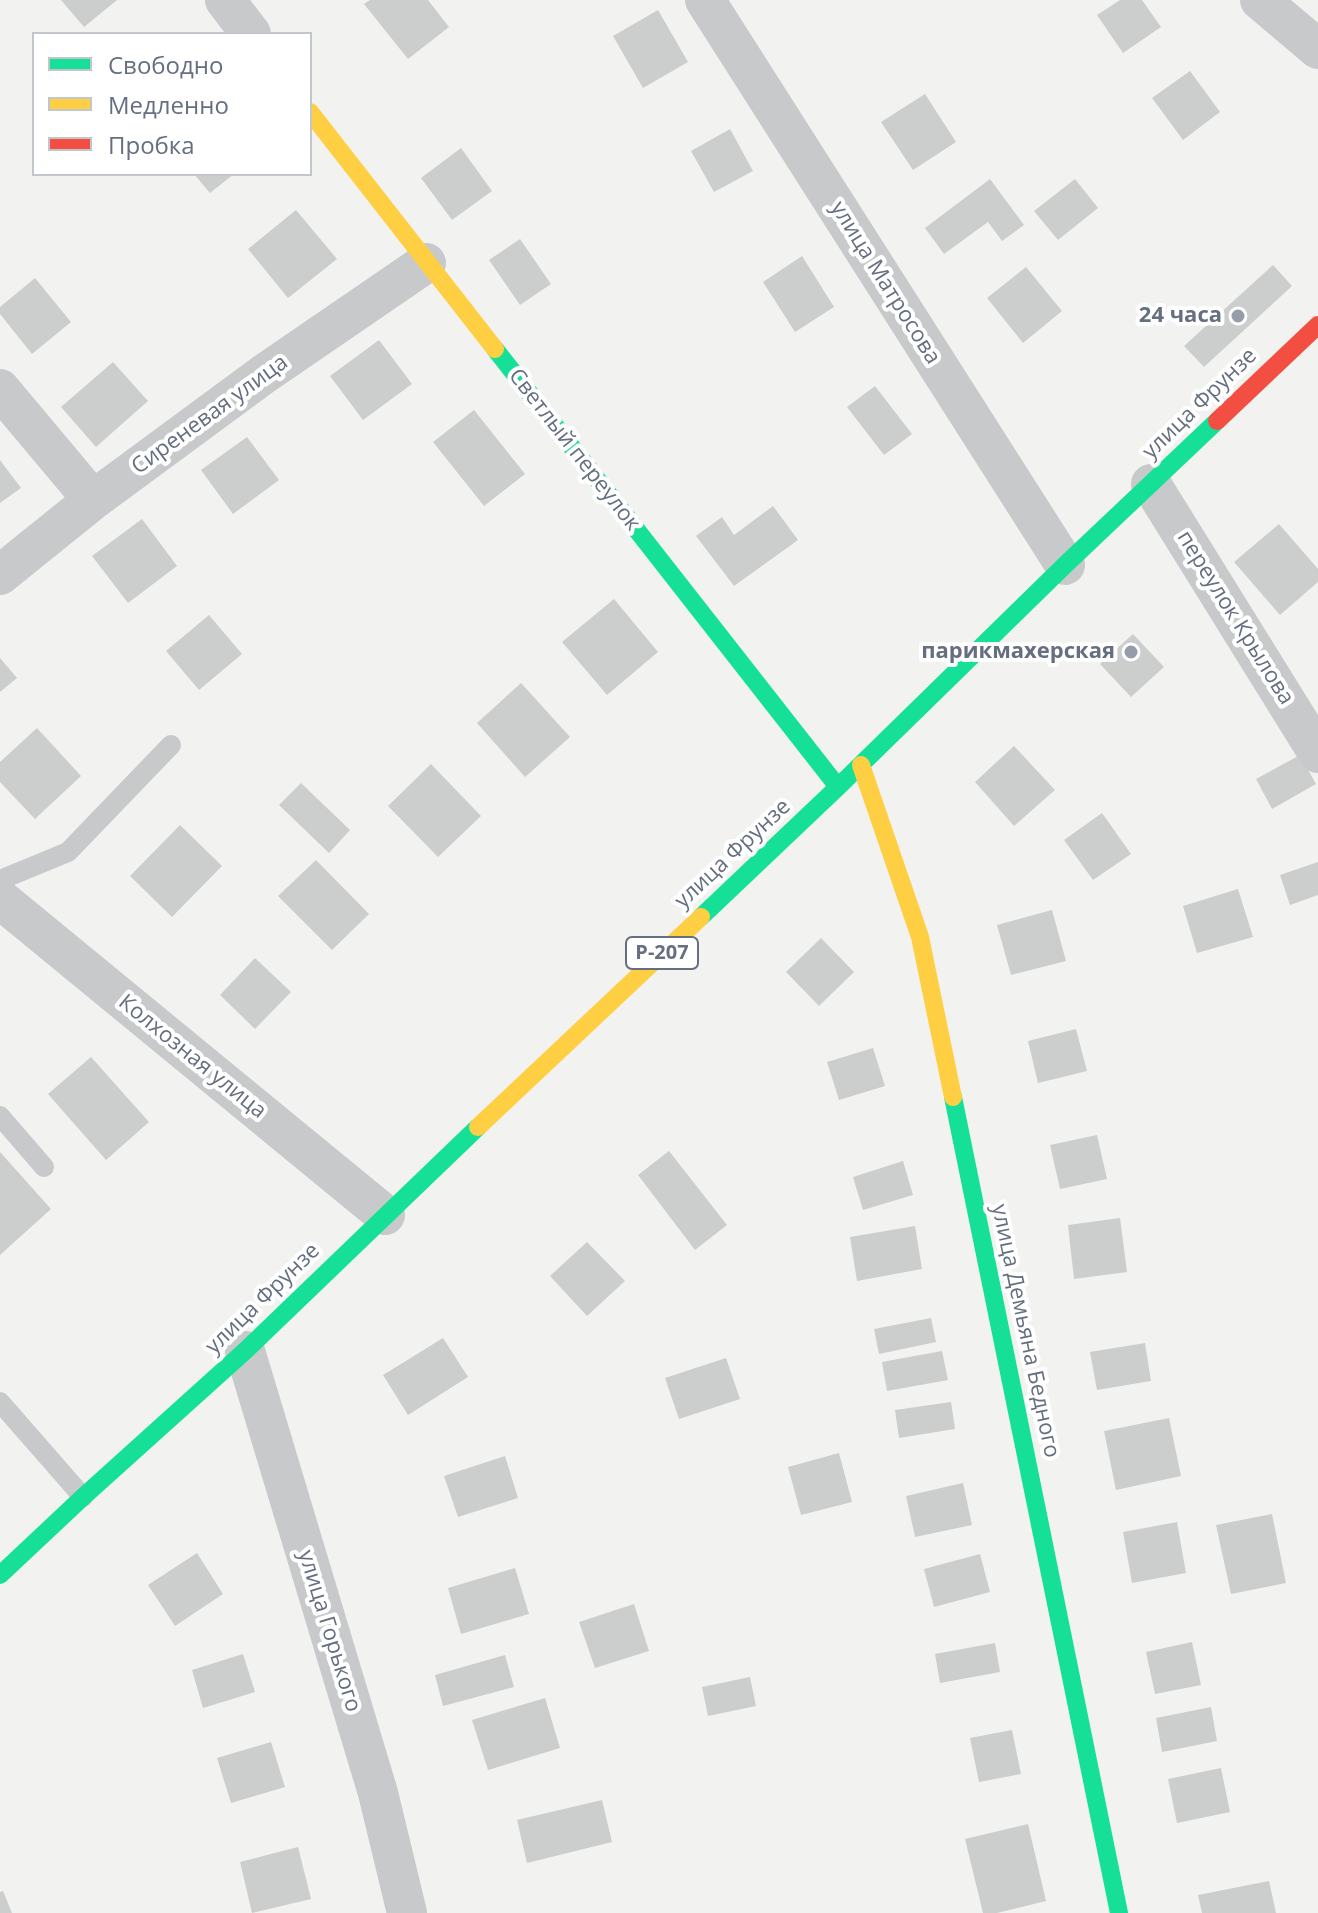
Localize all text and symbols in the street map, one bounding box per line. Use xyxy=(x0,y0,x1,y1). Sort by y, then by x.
legend xyxy=(32,32,312,176)
text: Свободно xyxy=(108,48,223,81)
text: Медленно xyxy=(108,88,229,121)
text: Пробка xyxy=(108,128,195,161)
street label: улица Матросова xyxy=(824,197,946,369)
place label: 24 часа xyxy=(1139,303,1222,329)
marker: 24 часа xyxy=(1229,307,1247,325)
street label: улица Фрунзе xyxy=(1138,343,1262,465)
street label: Сиреневая улица xyxy=(127,350,293,480)
street label: Светлый переулок xyxy=(503,364,645,536)
street label: переулок Крылова xyxy=(1171,526,1299,710)
place label: парикмахерская xyxy=(921,639,1115,665)
marker: парикмахерская xyxy=(1122,643,1140,661)
street label: улица Фрунзе xyxy=(670,794,796,914)
road number: Р-207 xyxy=(626,937,698,969)
street label: Колхозная улица xyxy=(113,989,271,1125)
street label: улица Демьяна Бедного xyxy=(985,1202,1065,1460)
street label: улица Фрунзе xyxy=(201,1238,325,1360)
street label: улица Горького xyxy=(292,1547,366,1715)

